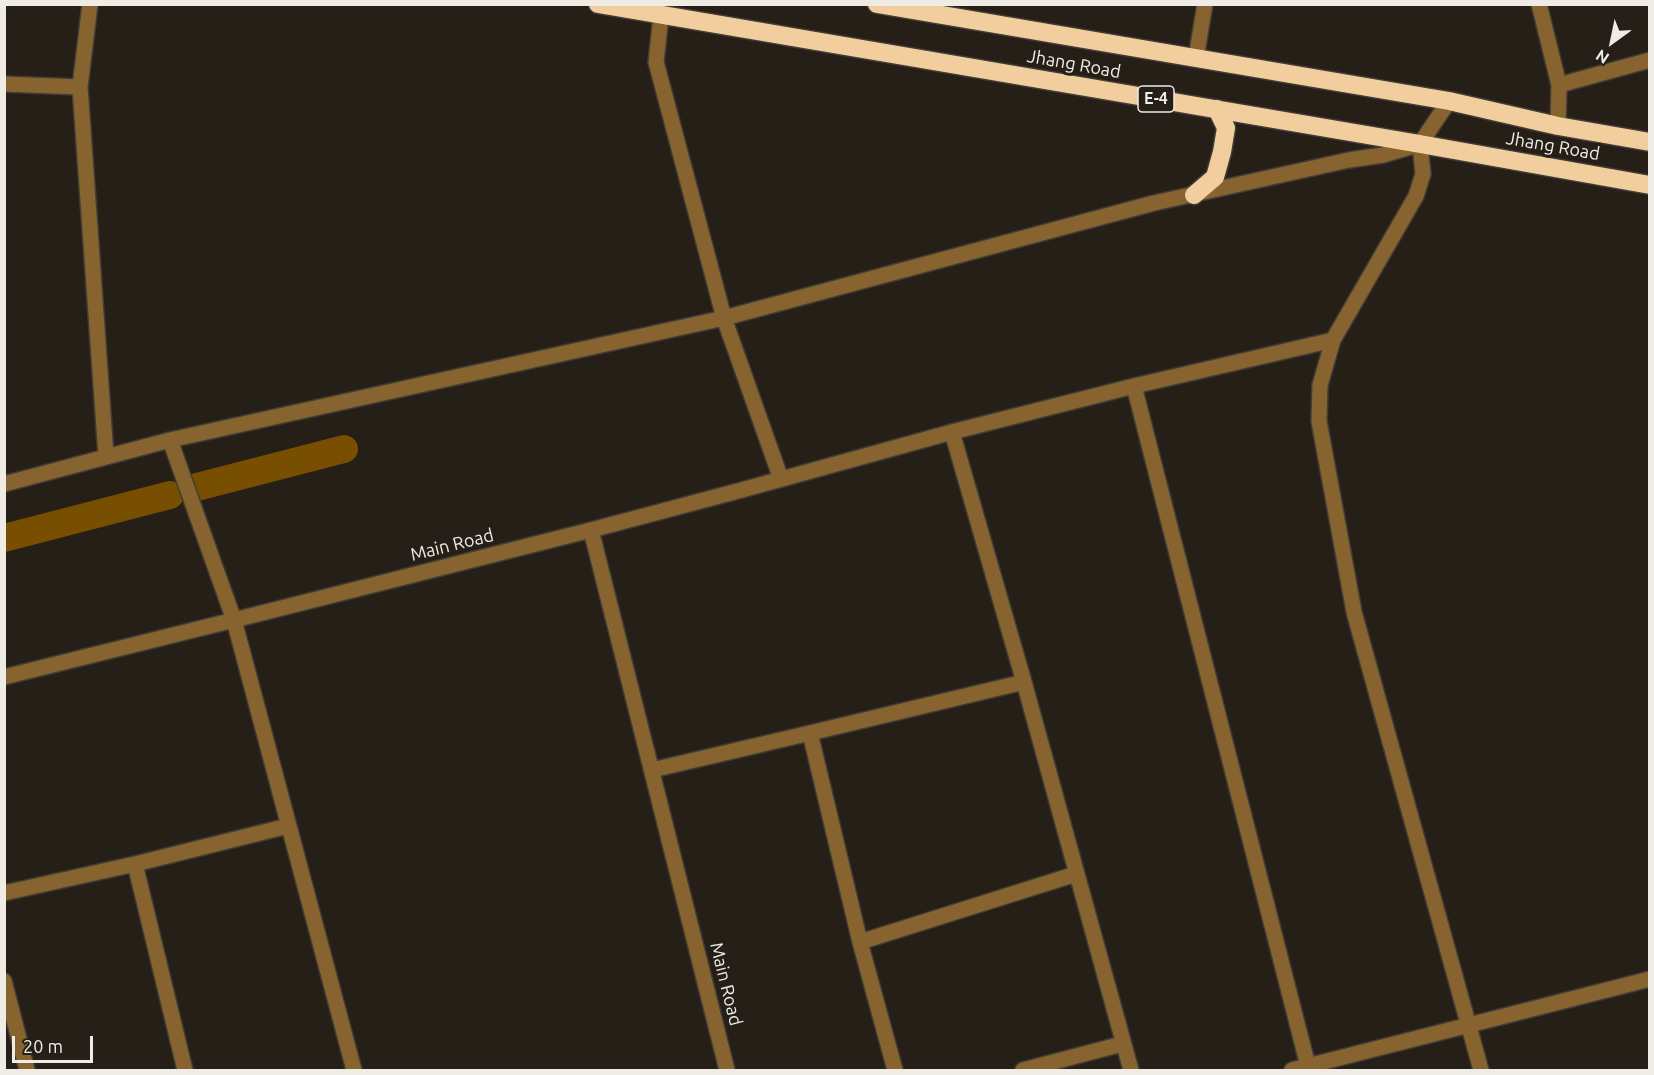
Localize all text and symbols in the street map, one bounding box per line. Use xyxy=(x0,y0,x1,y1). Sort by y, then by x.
north arrow xyxy=(1582,12,1642,72)
street label: Jhang Road xyxy=(1026,45,1122,83)
text: N xyxy=(1592,46,1612,68)
road number: E-4 xyxy=(1138,86,1174,112)
street label: Jhang Road xyxy=(1505,127,1601,165)
street label: Main Road xyxy=(408,524,496,566)
street label: Main Road xyxy=(705,940,747,1028)
scale bar xyxy=(15,1024,96,1062)
text: 20 m xyxy=(23,1036,63,1056)

